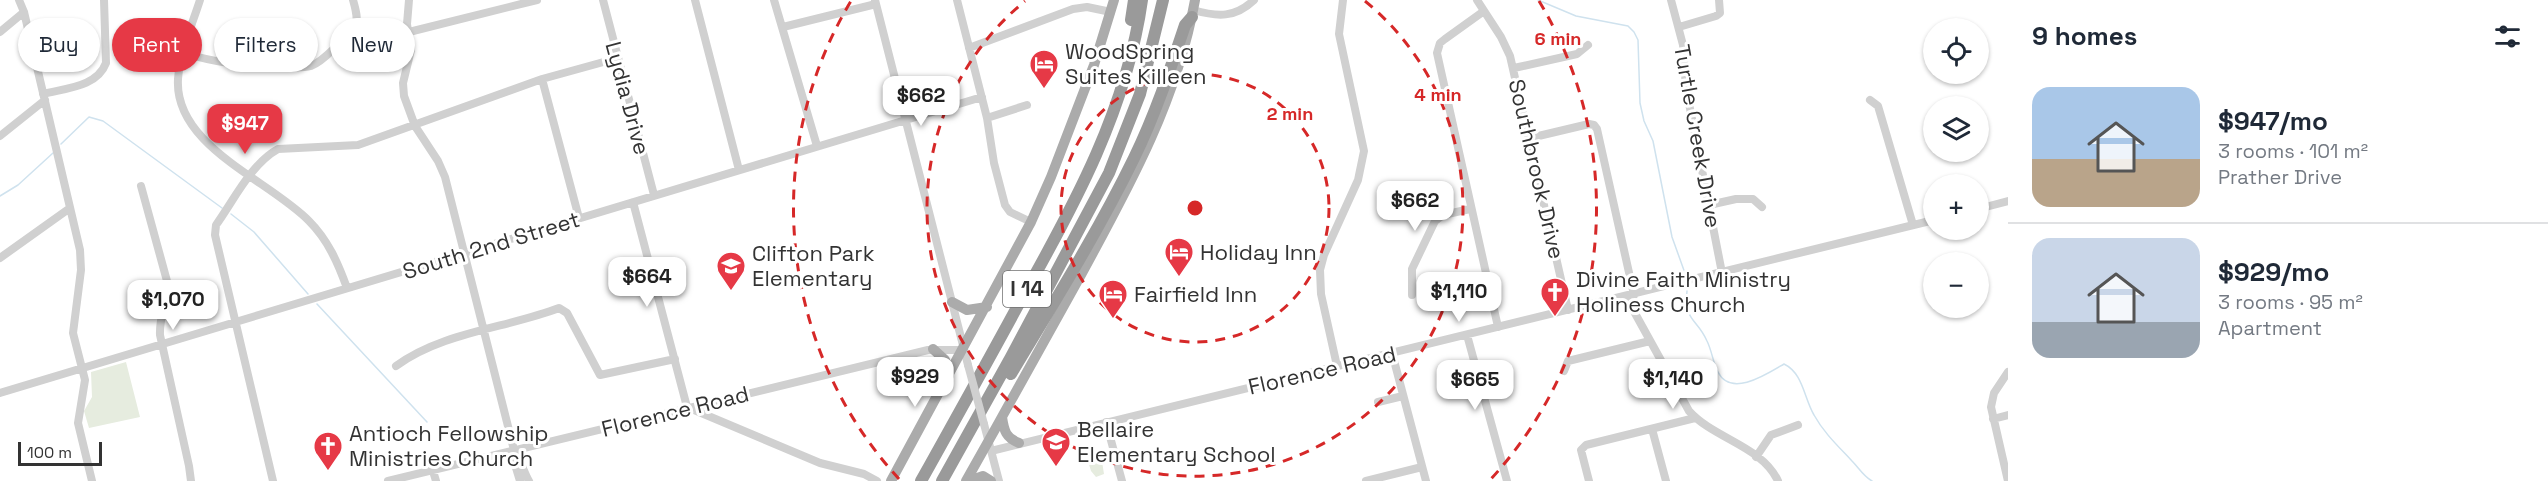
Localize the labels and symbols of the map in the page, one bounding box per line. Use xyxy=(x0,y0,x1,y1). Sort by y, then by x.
text: 6 min xyxy=(1535,27,1581,50)
place label: WoodSpring Suites Killeen xyxy=(1065,37,1206,90)
street label: Lydia Drive xyxy=(599,38,657,158)
street label: Turtle Creek Drive xyxy=(1668,42,1728,230)
hotel icon: WoodSpring Suites Killeen xyxy=(1028,48,1060,90)
pin: $662 xyxy=(885,76,957,127)
street label: Southbrook Drive xyxy=(1503,76,1571,262)
text: 4 min xyxy=(1414,83,1462,106)
text: 2 min xyxy=(1267,102,1313,125)
pin: $947 xyxy=(209,104,281,155)
pin: $662 xyxy=(1379,181,1451,232)
centre of rings xyxy=(1185,198,1205,218)
street label: South 2nd Street xyxy=(399,205,583,285)
hotel icon: Holiday Inn xyxy=(1163,236,1195,278)
place label: Holiday Inn xyxy=(1200,238,1317,266)
place label: Clifton Park Elementary xyxy=(752,239,875,292)
school or university icon: Clifton Park Elementary xyxy=(715,250,747,292)
pin: $664 xyxy=(611,257,683,308)
place label: Divine Faith Ministry Holiness Church xyxy=(1576,265,1791,318)
road number: I 14 xyxy=(1003,271,1051,307)
pin: $1,110 xyxy=(1410,272,1508,323)
church icon: Divine Faith Ministry Holiness Church xyxy=(1539,276,1571,318)
hotel icon: Fairfield Inn xyxy=(1097,278,1129,320)
pin: $1,070 xyxy=(124,280,222,331)
place label: Fairfield Inn xyxy=(1134,280,1257,308)
street label: Florence Road xyxy=(1245,339,1399,401)
pin: $929 xyxy=(879,357,951,408)
pin: $1,140 xyxy=(1624,359,1722,410)
pin: $665 xyxy=(1439,360,1511,411)
street label: Florence Road xyxy=(598,379,752,443)
place label: Bellaire Elementary School xyxy=(1077,415,1276,468)
place label: Antioch Fellowship Ministries Church xyxy=(349,419,549,472)
school or university icon: Bellaire Elementary School xyxy=(1040,426,1072,468)
church icon: Antioch Fellowship Ministries Church xyxy=(312,430,344,472)
scale bar xyxy=(18,439,102,466)

